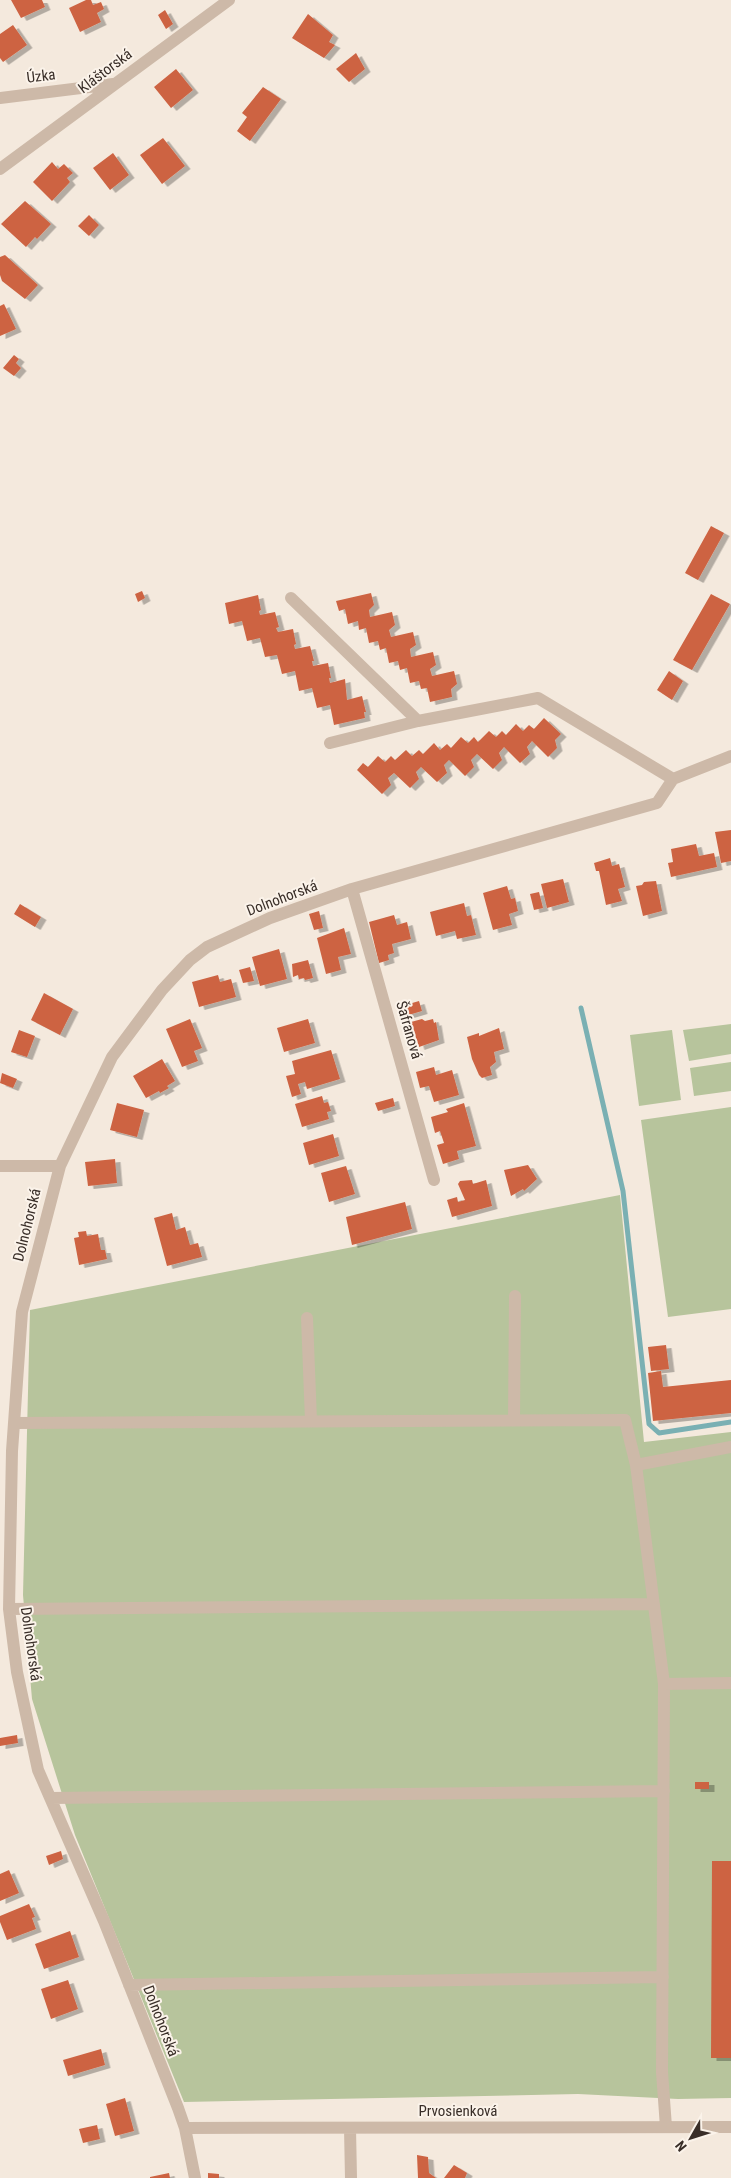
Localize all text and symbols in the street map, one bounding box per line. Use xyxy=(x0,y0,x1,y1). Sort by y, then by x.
street label: Kláštorská xyxy=(74,45,136,97)
street label: Úzka xyxy=(26,65,56,87)
street label: Dolnohorská xyxy=(244,876,320,920)
street label: Šafranová xyxy=(392,999,426,1061)
street label: Dolnohorská xyxy=(9,1187,45,1263)
street label: Dolnohorská xyxy=(17,1606,45,1682)
street label: Dolnohorská xyxy=(139,1983,183,2059)
street label: Prvosienková xyxy=(418,2102,498,2120)
north arrow xyxy=(666,2113,716,2163)
text: N xyxy=(672,2138,690,2155)

